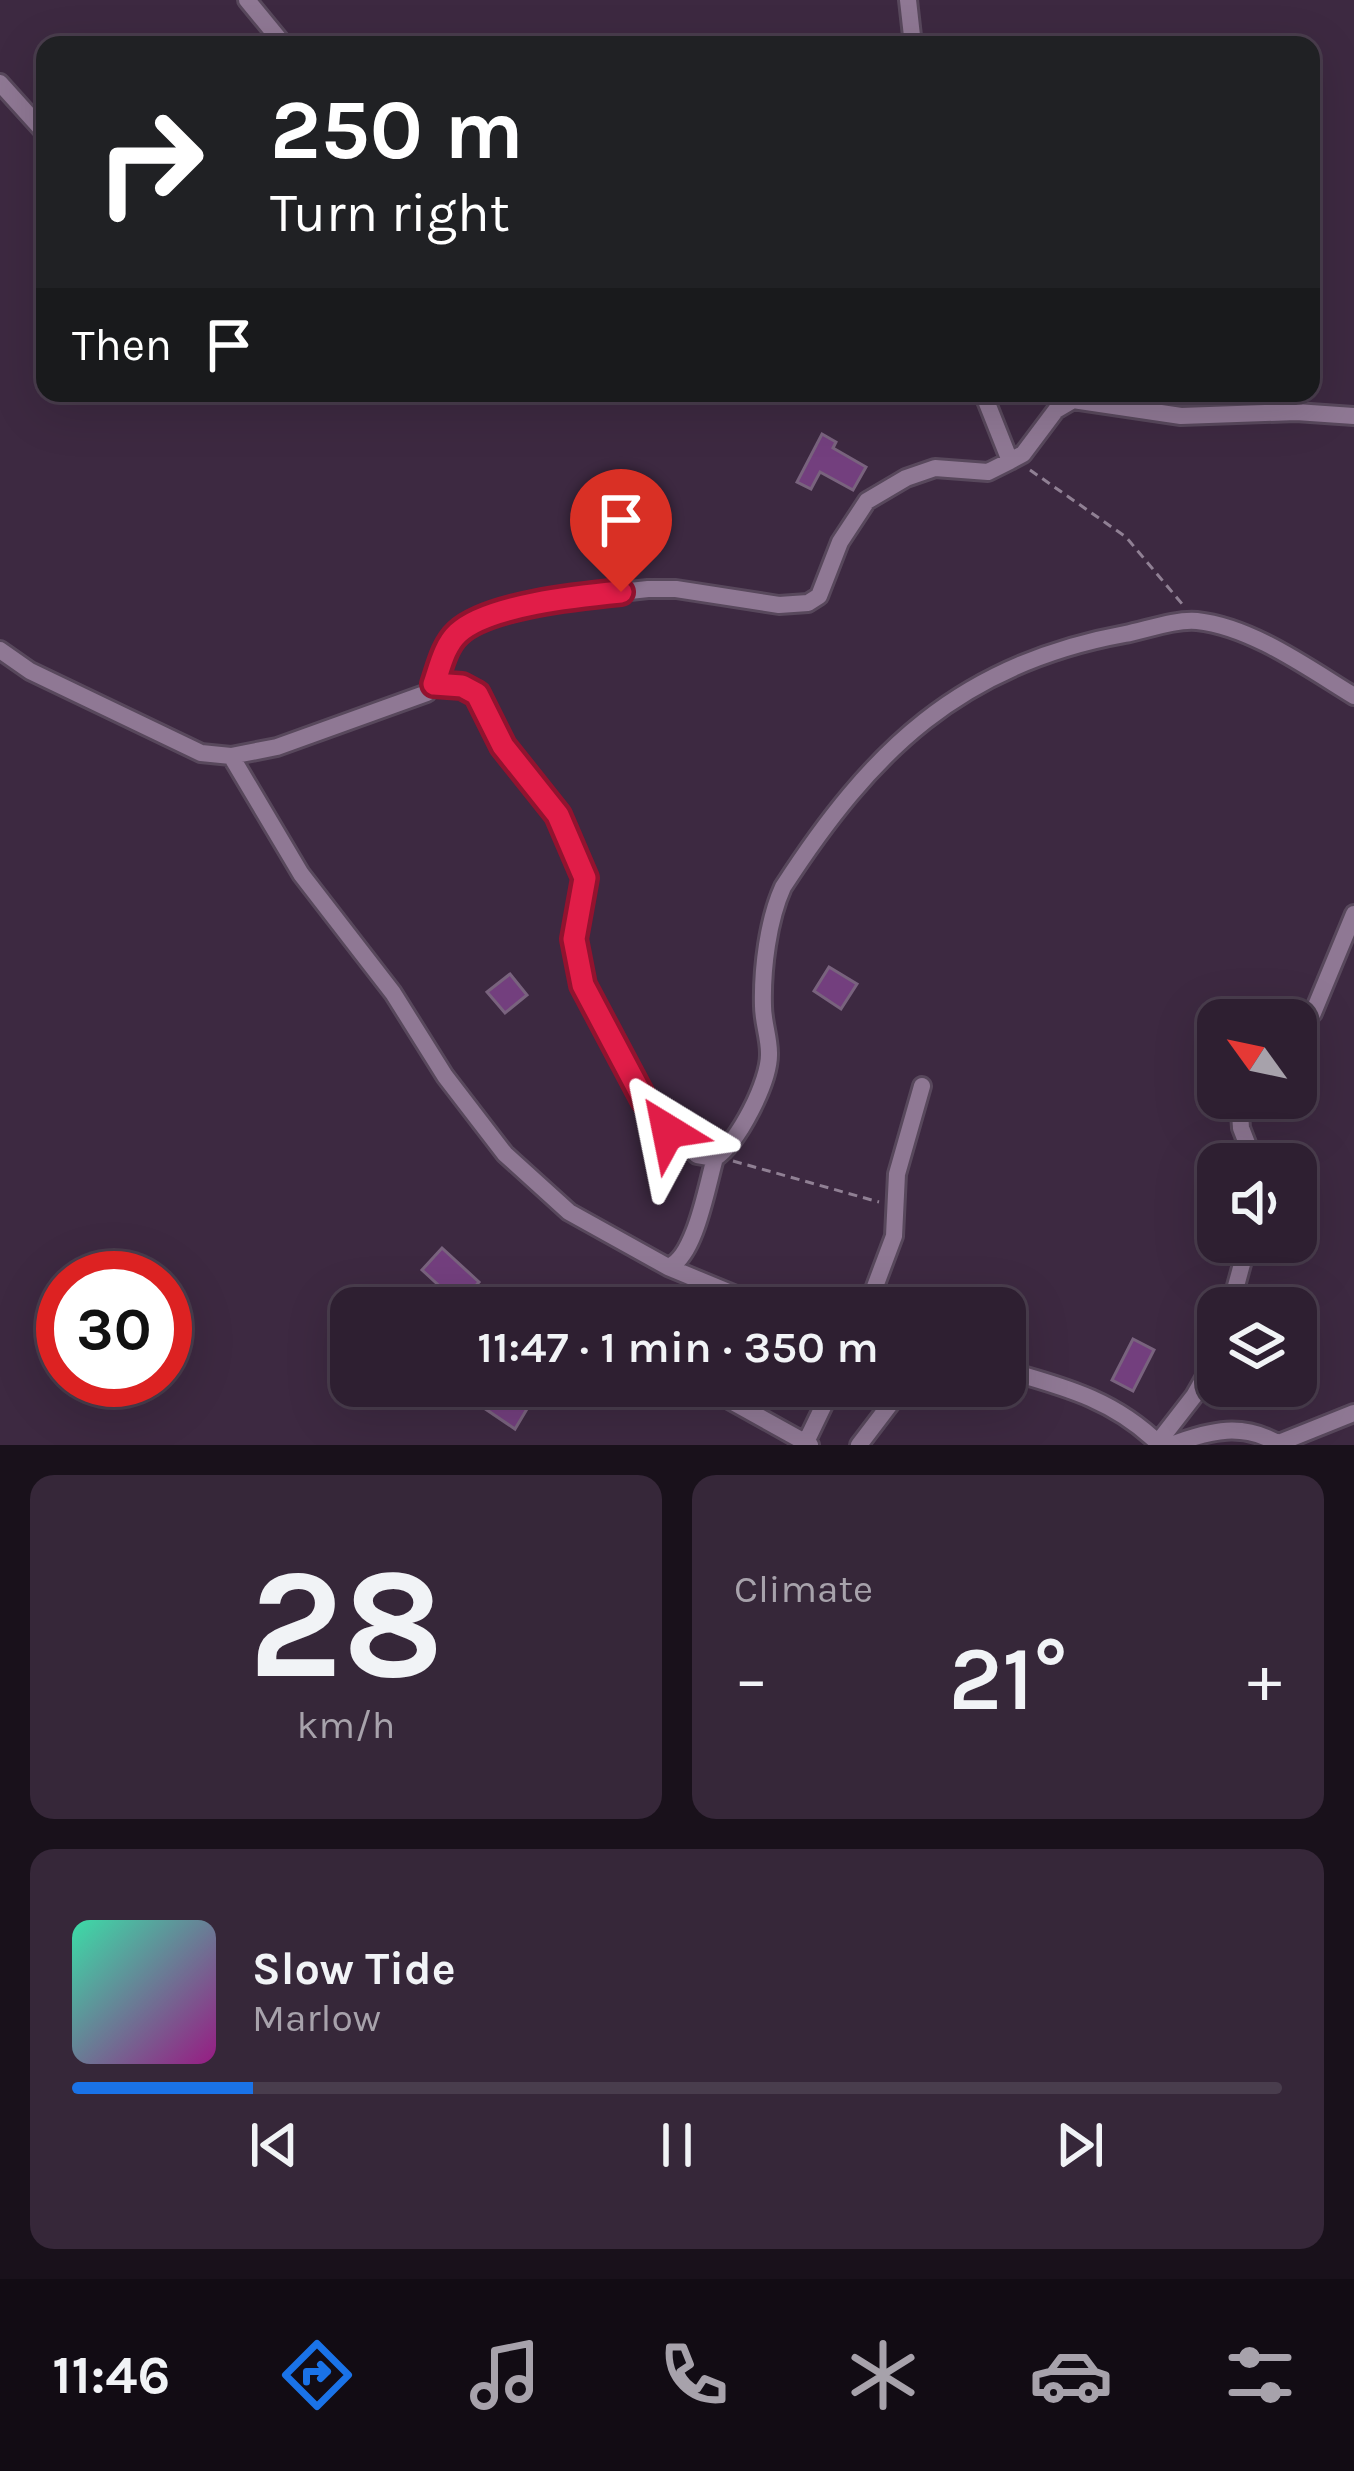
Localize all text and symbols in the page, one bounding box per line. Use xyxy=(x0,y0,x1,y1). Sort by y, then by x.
text: 250 m xyxy=(270,81,524,179)
icon: right xyxy=(72,84,228,240)
text: Turn right xyxy=(270,181,510,245)
icon: arrive xyxy=(196,312,262,378)
text: Then xyxy=(72,319,172,371)
pin xyxy=(570,469,672,592)
icon: arrive xyxy=(588,487,654,553)
north arrow xyxy=(1197,999,1317,1119)
map controls xyxy=(1197,999,1317,1407)
position arrow xyxy=(605,1068,731,1194)
button: sound xyxy=(1197,1143,1317,1263)
speed limit sign: 30 xyxy=(36,1251,192,1407)
button: layers xyxy=(1197,1287,1317,1407)
text: 11:47 · 1 min · 350 m xyxy=(477,1321,879,1373)
text: 28 xyxy=(248,1533,444,1715)
text: Climate xyxy=(734,1566,873,1612)
text: 21° xyxy=(948,1626,1068,1732)
text: − xyxy=(734,1640,769,1718)
text: + xyxy=(1247,1640,1282,1718)
text: km/h xyxy=(297,1702,395,1748)
text: Slow Tide xyxy=(252,1943,456,1995)
text: Marlow xyxy=(252,1995,381,2041)
icon: previous xyxy=(241,2112,307,2178)
icon: pause xyxy=(644,2112,710,2178)
icon: next xyxy=(1047,2112,1113,2178)
icon: directions xyxy=(275,2333,359,2417)
icon: music xyxy=(463,2333,547,2417)
icon: phone xyxy=(652,2333,736,2417)
icon: climate xyxy=(841,2333,925,2417)
icon: car xyxy=(1029,2333,1113,2417)
icon: filters xyxy=(1218,2333,1302,2417)
text: 11:46 xyxy=(52,2343,170,2407)

